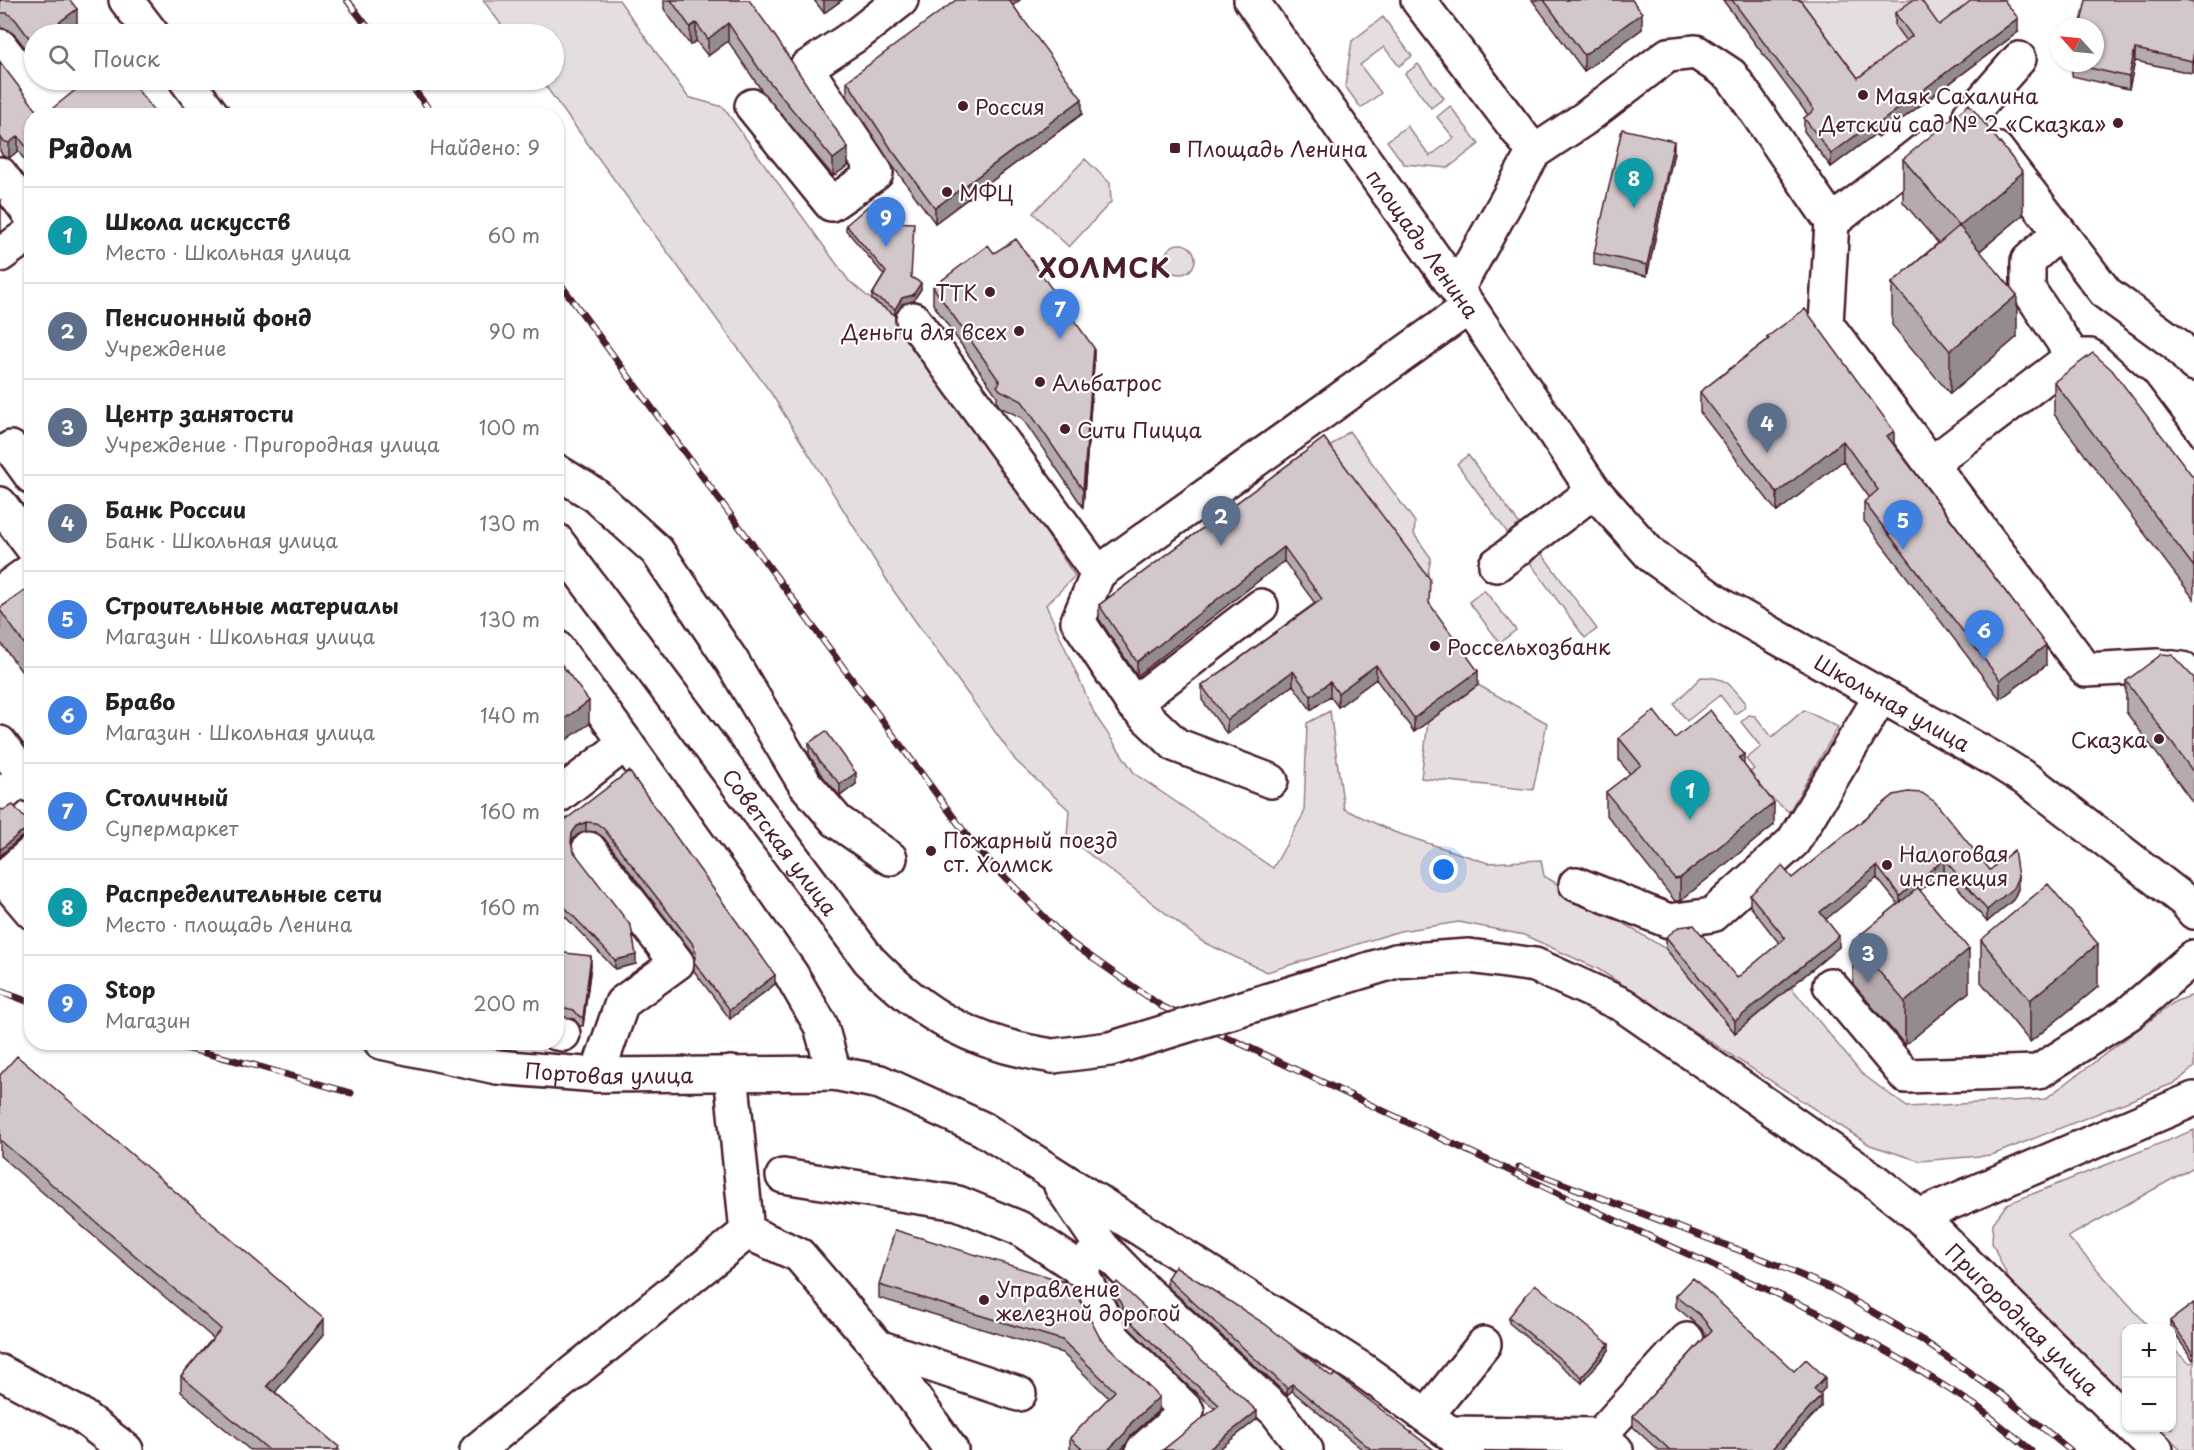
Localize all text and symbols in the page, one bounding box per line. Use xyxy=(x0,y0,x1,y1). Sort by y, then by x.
north arrow xyxy=(2050,18,2104,72)
search box xyxy=(24,24,564,90)
icon: search xyxy=(45,41,78,74)
text: Поиск xyxy=(93,41,160,74)
place label: Маяк Сахалина xyxy=(1875,79,2039,111)
marker: Маяк Сахалина xyxy=(1856,88,1870,102)
place label: Россия xyxy=(975,90,1045,122)
marker: Россия xyxy=(956,99,970,113)
place label: Детский сад № 2 «Сказка» xyxy=(1818,107,2106,139)
marker: Детский сад № 2 «Сказка» xyxy=(2111,116,2125,130)
text: Рядом xyxy=(48,128,133,167)
text: Найдено: 9 xyxy=(429,132,540,162)
place label: Площадь Ленина xyxy=(1187,132,1368,164)
marker: Площадь Ленина xyxy=(1168,141,1182,155)
pin: 8 xyxy=(1614,158,1654,208)
street label: площадь Ленина xyxy=(1359,162,1488,325)
place label: МФЦ xyxy=(959,176,1014,208)
marker: МФЦ xyxy=(940,185,954,199)
pin: 9 xyxy=(866,198,906,247)
text: Школа искусств xyxy=(105,204,291,237)
text: 1 xyxy=(63,220,72,250)
text: 60 m xyxy=(488,220,540,250)
text: Место · Школьная улица xyxy=(105,237,351,267)
district label: ХОЛМСК xyxy=(1037,246,1172,287)
place label: ТТК xyxy=(935,276,978,308)
marker: ТТК xyxy=(983,285,997,299)
pin: 7 xyxy=(1040,290,1080,339)
text: Пенсионный фонд xyxy=(105,300,311,333)
place label: Деньги для всех xyxy=(841,315,1007,347)
text: 2 xyxy=(60,316,75,346)
text: 90 m xyxy=(489,316,540,346)
marker: Деньги для всех xyxy=(1012,324,1026,338)
text: Учреждение xyxy=(105,333,226,363)
place label: Альбатрос xyxy=(1052,366,1162,398)
marker: Альбатрос xyxy=(1033,375,1047,389)
text: Центр занятости xyxy=(105,396,294,429)
pin: 4 xyxy=(1748,404,1786,453)
text: 3 xyxy=(61,412,74,442)
text: 100 m xyxy=(479,412,540,442)
place label: Сити Пицца xyxy=(1077,413,1203,445)
marker: Сити Пицца xyxy=(1058,422,1072,436)
text: Учреждение · Пригородная улица xyxy=(105,429,439,459)
text: Банк России xyxy=(105,492,246,525)
pin: 2 xyxy=(1202,496,1240,546)
pin: 5 xyxy=(1884,500,1922,550)
text: 4 xyxy=(61,508,74,538)
text: 130 m xyxy=(480,508,540,538)
text: Банк · Школьная улица xyxy=(105,525,338,555)
text: Строительные материалы xyxy=(105,588,399,621)
text: 5 xyxy=(61,604,74,634)
text: 130 m xyxy=(480,604,540,634)
pin: 6 xyxy=(1964,610,2004,660)
text: Магазин · Школьная улица xyxy=(105,621,375,651)
place label: Россельхозбанк xyxy=(1447,630,1611,662)
marker: Россельхозбанк xyxy=(1428,639,1442,653)
street label: Школьная улица xyxy=(1809,645,1977,759)
text: Браво xyxy=(105,684,175,717)
text: 6 xyxy=(60,700,75,730)
text: 140 m xyxy=(480,700,540,730)
text: Магазин · Школьная улица xyxy=(105,717,375,747)
place label: Сказка xyxy=(2071,723,2147,755)
marker: Сказка xyxy=(2152,732,2166,746)
street label: Советская улица xyxy=(715,761,847,922)
pin: 1 xyxy=(1670,770,1710,820)
text: Столичный xyxy=(105,780,229,813)
text: 7 xyxy=(62,796,73,826)
text: 160 m xyxy=(480,796,540,826)
text: Супермаркет xyxy=(105,813,238,843)
place label: Пожарный поезд ст. Холмск xyxy=(943,823,1118,879)
place label: Налоговая инспекция xyxy=(1899,837,2009,893)
marker: Пожарный поезд ст. Холмск xyxy=(924,844,938,858)
your location xyxy=(1429,855,1458,884)
marker: Налоговая инспекция xyxy=(1880,858,1894,872)
text: Распределительные сети xyxy=(105,876,382,909)
text: 8 xyxy=(61,892,74,922)
text: 160 m xyxy=(480,892,540,922)
text: Место · площадь Ленина xyxy=(105,909,352,939)
pin: 3 xyxy=(1848,934,1888,983)
text: Stop xyxy=(105,972,155,1005)
text: 9 xyxy=(62,988,73,1018)
text: 200 m xyxy=(473,988,540,1018)
text: Магазин xyxy=(105,1005,191,1035)
street label: Портовая улица xyxy=(524,1053,694,1091)
street label: Пригородная улица xyxy=(1939,1235,2107,1403)
place label: Управление железной дорогой xyxy=(995,1272,1181,1328)
marker: Управление железной дорогой xyxy=(977,1293,991,1307)
map controls xyxy=(2122,1324,2176,1432)
button: + xyxy=(2122,1324,2176,1378)
button: − xyxy=(2122,1378,2176,1432)

